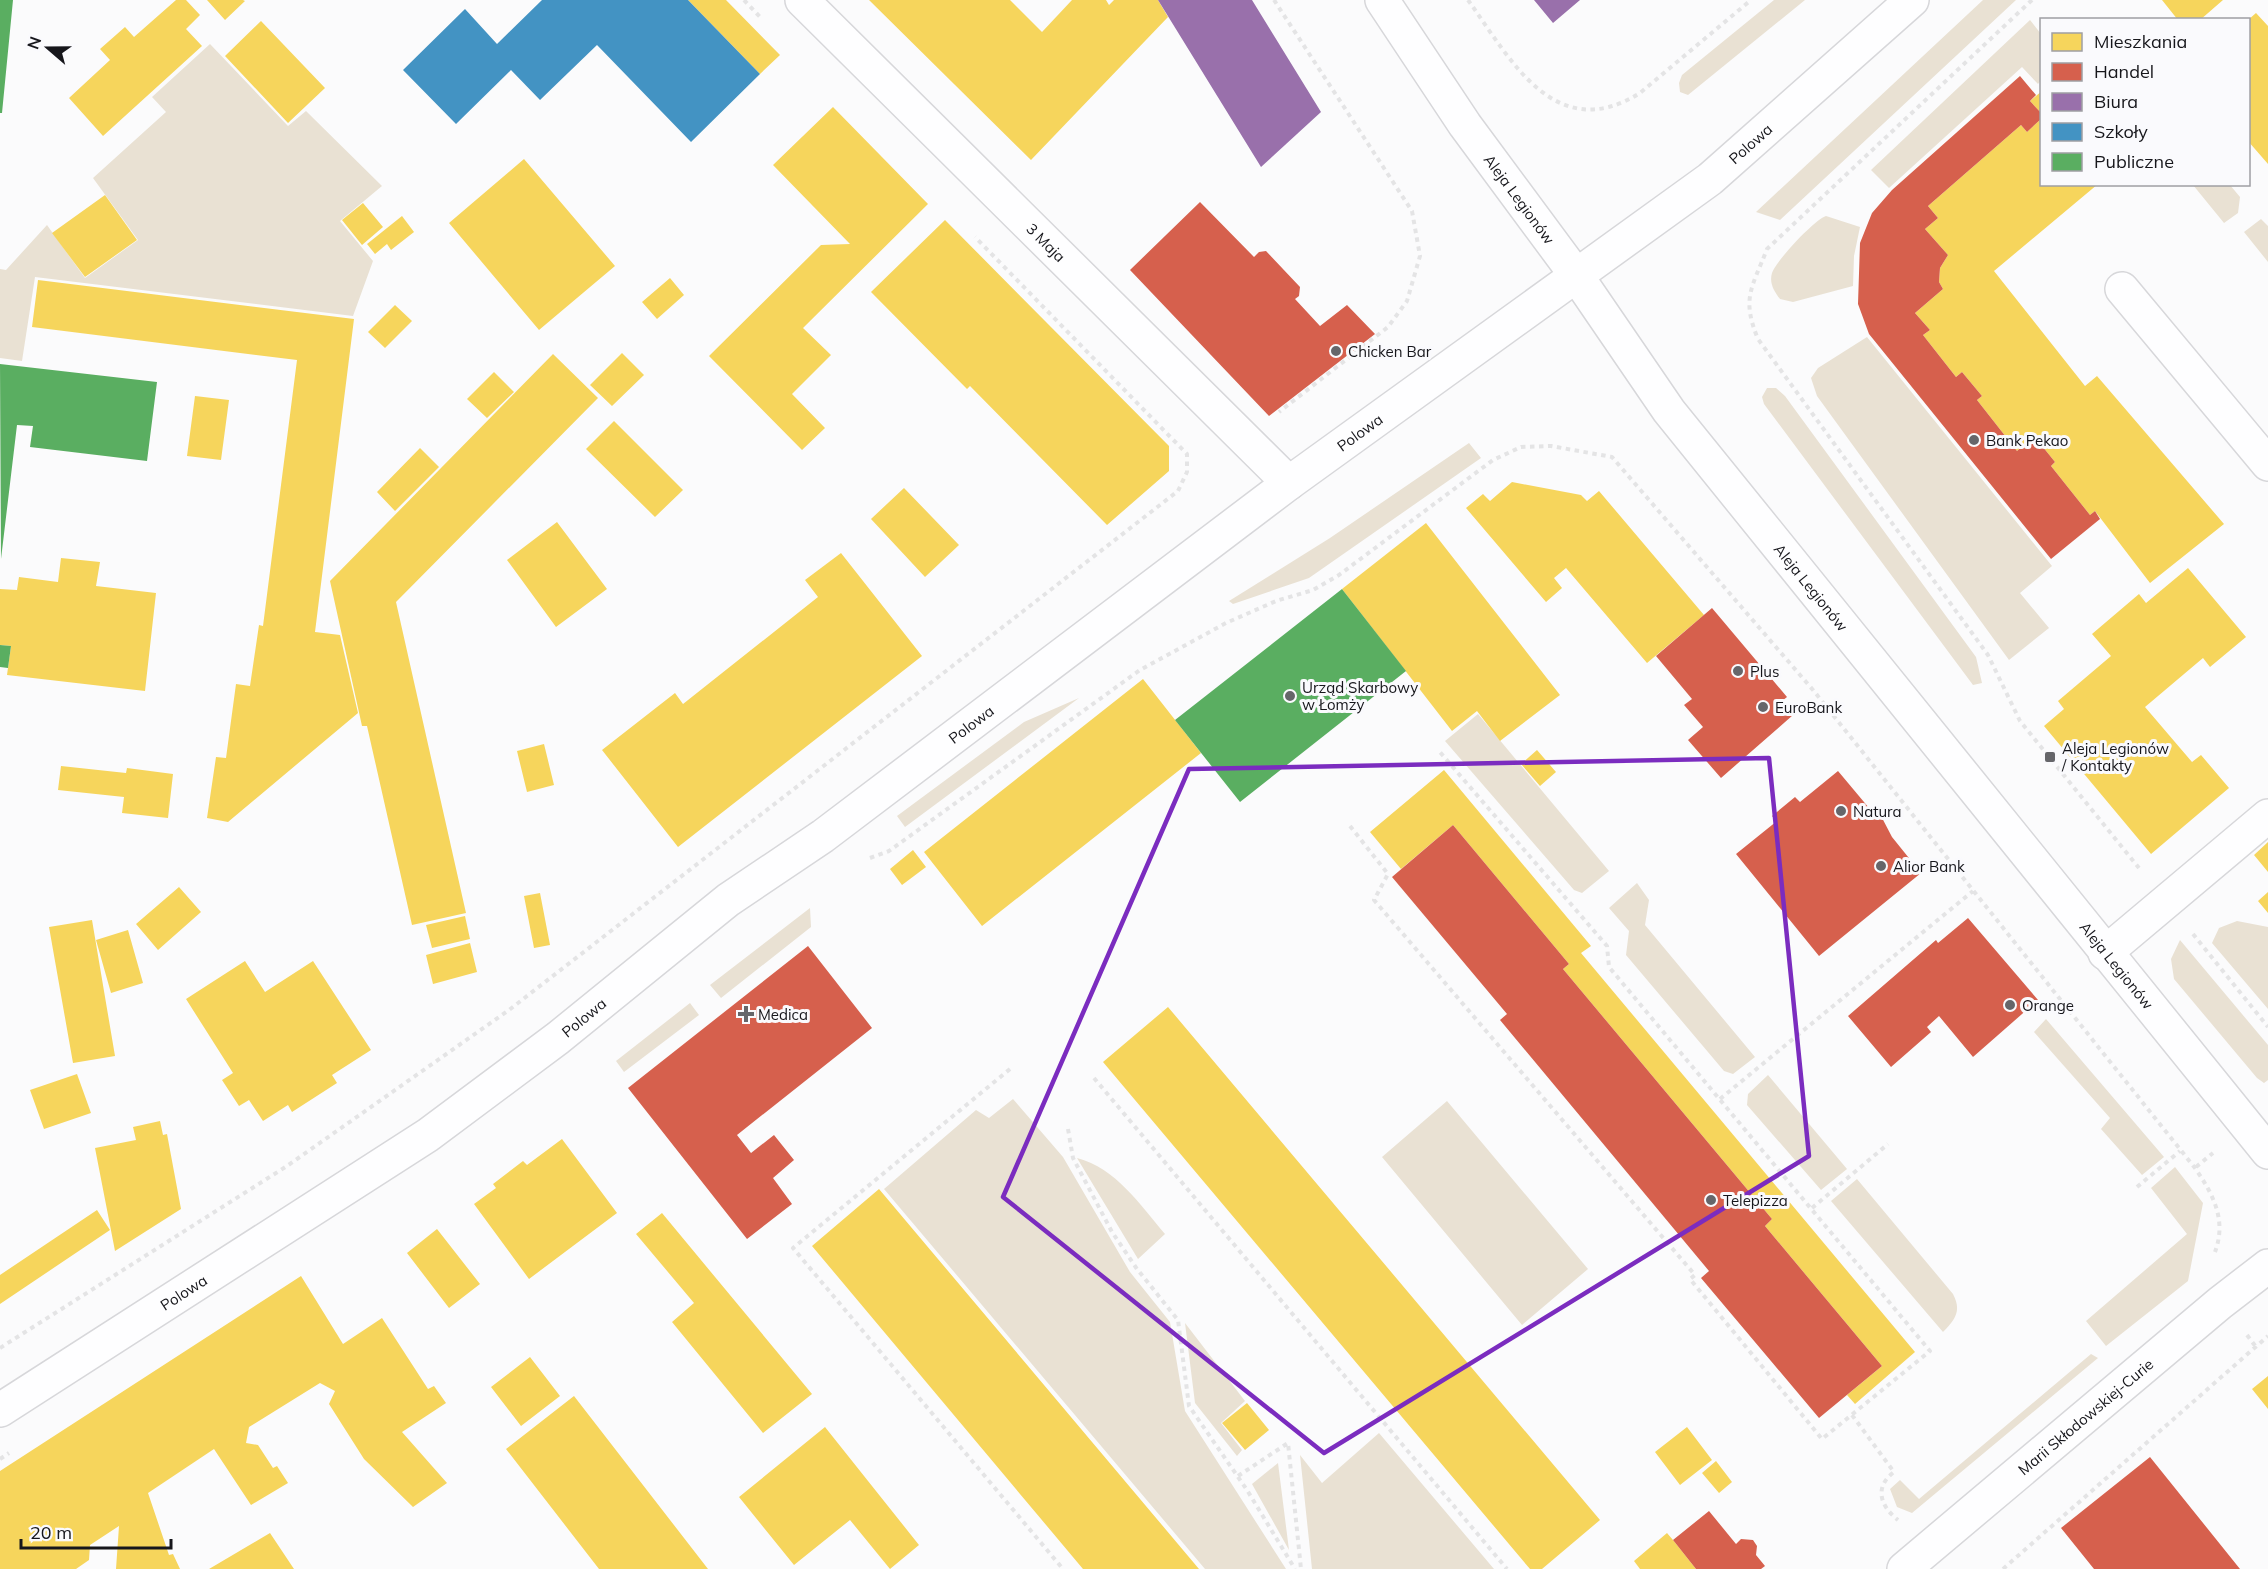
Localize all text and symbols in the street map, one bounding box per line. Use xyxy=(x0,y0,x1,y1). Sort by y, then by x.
north arrow xyxy=(18,18,78,78)
legend xyxy=(2040,18,2250,186)
text: Mieszkania xyxy=(2094,30,2187,53)
text: N xyxy=(22,34,45,52)
text: Handel xyxy=(2094,60,2154,83)
text: Biura xyxy=(2094,90,2138,113)
street label: Polowa xyxy=(1724,119,1776,168)
text: Szkoły xyxy=(2094,120,2148,143)
street label: Aleja Legionów xyxy=(1480,150,1559,248)
text: Publiczne xyxy=(2094,150,2174,173)
street label: 3 Maja xyxy=(1023,219,1070,266)
place label: Chicken Bar xyxy=(1348,342,1432,361)
marker: Chicken Bar xyxy=(1329,344,1343,358)
street label: Polowa xyxy=(1333,409,1386,455)
place label: Bank Pekao xyxy=(1986,431,2068,450)
marker: Bank Pekao xyxy=(1967,433,1981,447)
street label: Aleja Legionów xyxy=(1770,540,1852,635)
place label: Plus xyxy=(1750,662,1779,681)
marker: Plus xyxy=(1731,664,1745,678)
place label: Urząd Skarbowy w Łomży xyxy=(1302,678,1418,714)
marker: Urząd Skarbowy w Łomży xyxy=(1283,689,1297,703)
place label: EuroBank xyxy=(1775,698,1842,717)
marker: EuroBank xyxy=(1756,700,1770,714)
street label: Polowa xyxy=(944,701,997,747)
place label: Aleja Legionów / Kontakty xyxy=(2061,739,2169,775)
marker: Aleja Legionów / Kontakty xyxy=(2043,750,2057,764)
place label: Natura xyxy=(1853,802,1901,821)
marker: Natura xyxy=(1834,804,1848,818)
place label: Alior Bank xyxy=(1893,857,1965,876)
marker: Alior Bank xyxy=(1874,859,1888,873)
street label: Aleja Legionów xyxy=(2076,918,2158,1013)
street label: Polowa xyxy=(558,993,610,1041)
place label: Orange xyxy=(2022,996,2074,1015)
marker: Orange xyxy=(2003,998,2017,1012)
place label: Medica xyxy=(758,1005,808,1024)
marker: Medica xyxy=(739,1007,753,1021)
place label: Telepizza xyxy=(1723,1191,1788,1210)
marker: Telepizza xyxy=(1704,1193,1718,1207)
street label: Polowa xyxy=(156,1270,210,1314)
street label: Marii Skłodowskiej-Curie xyxy=(2014,1354,2157,1479)
scale bar xyxy=(21,1512,171,1550)
text: 20 m xyxy=(30,1521,72,1544)

